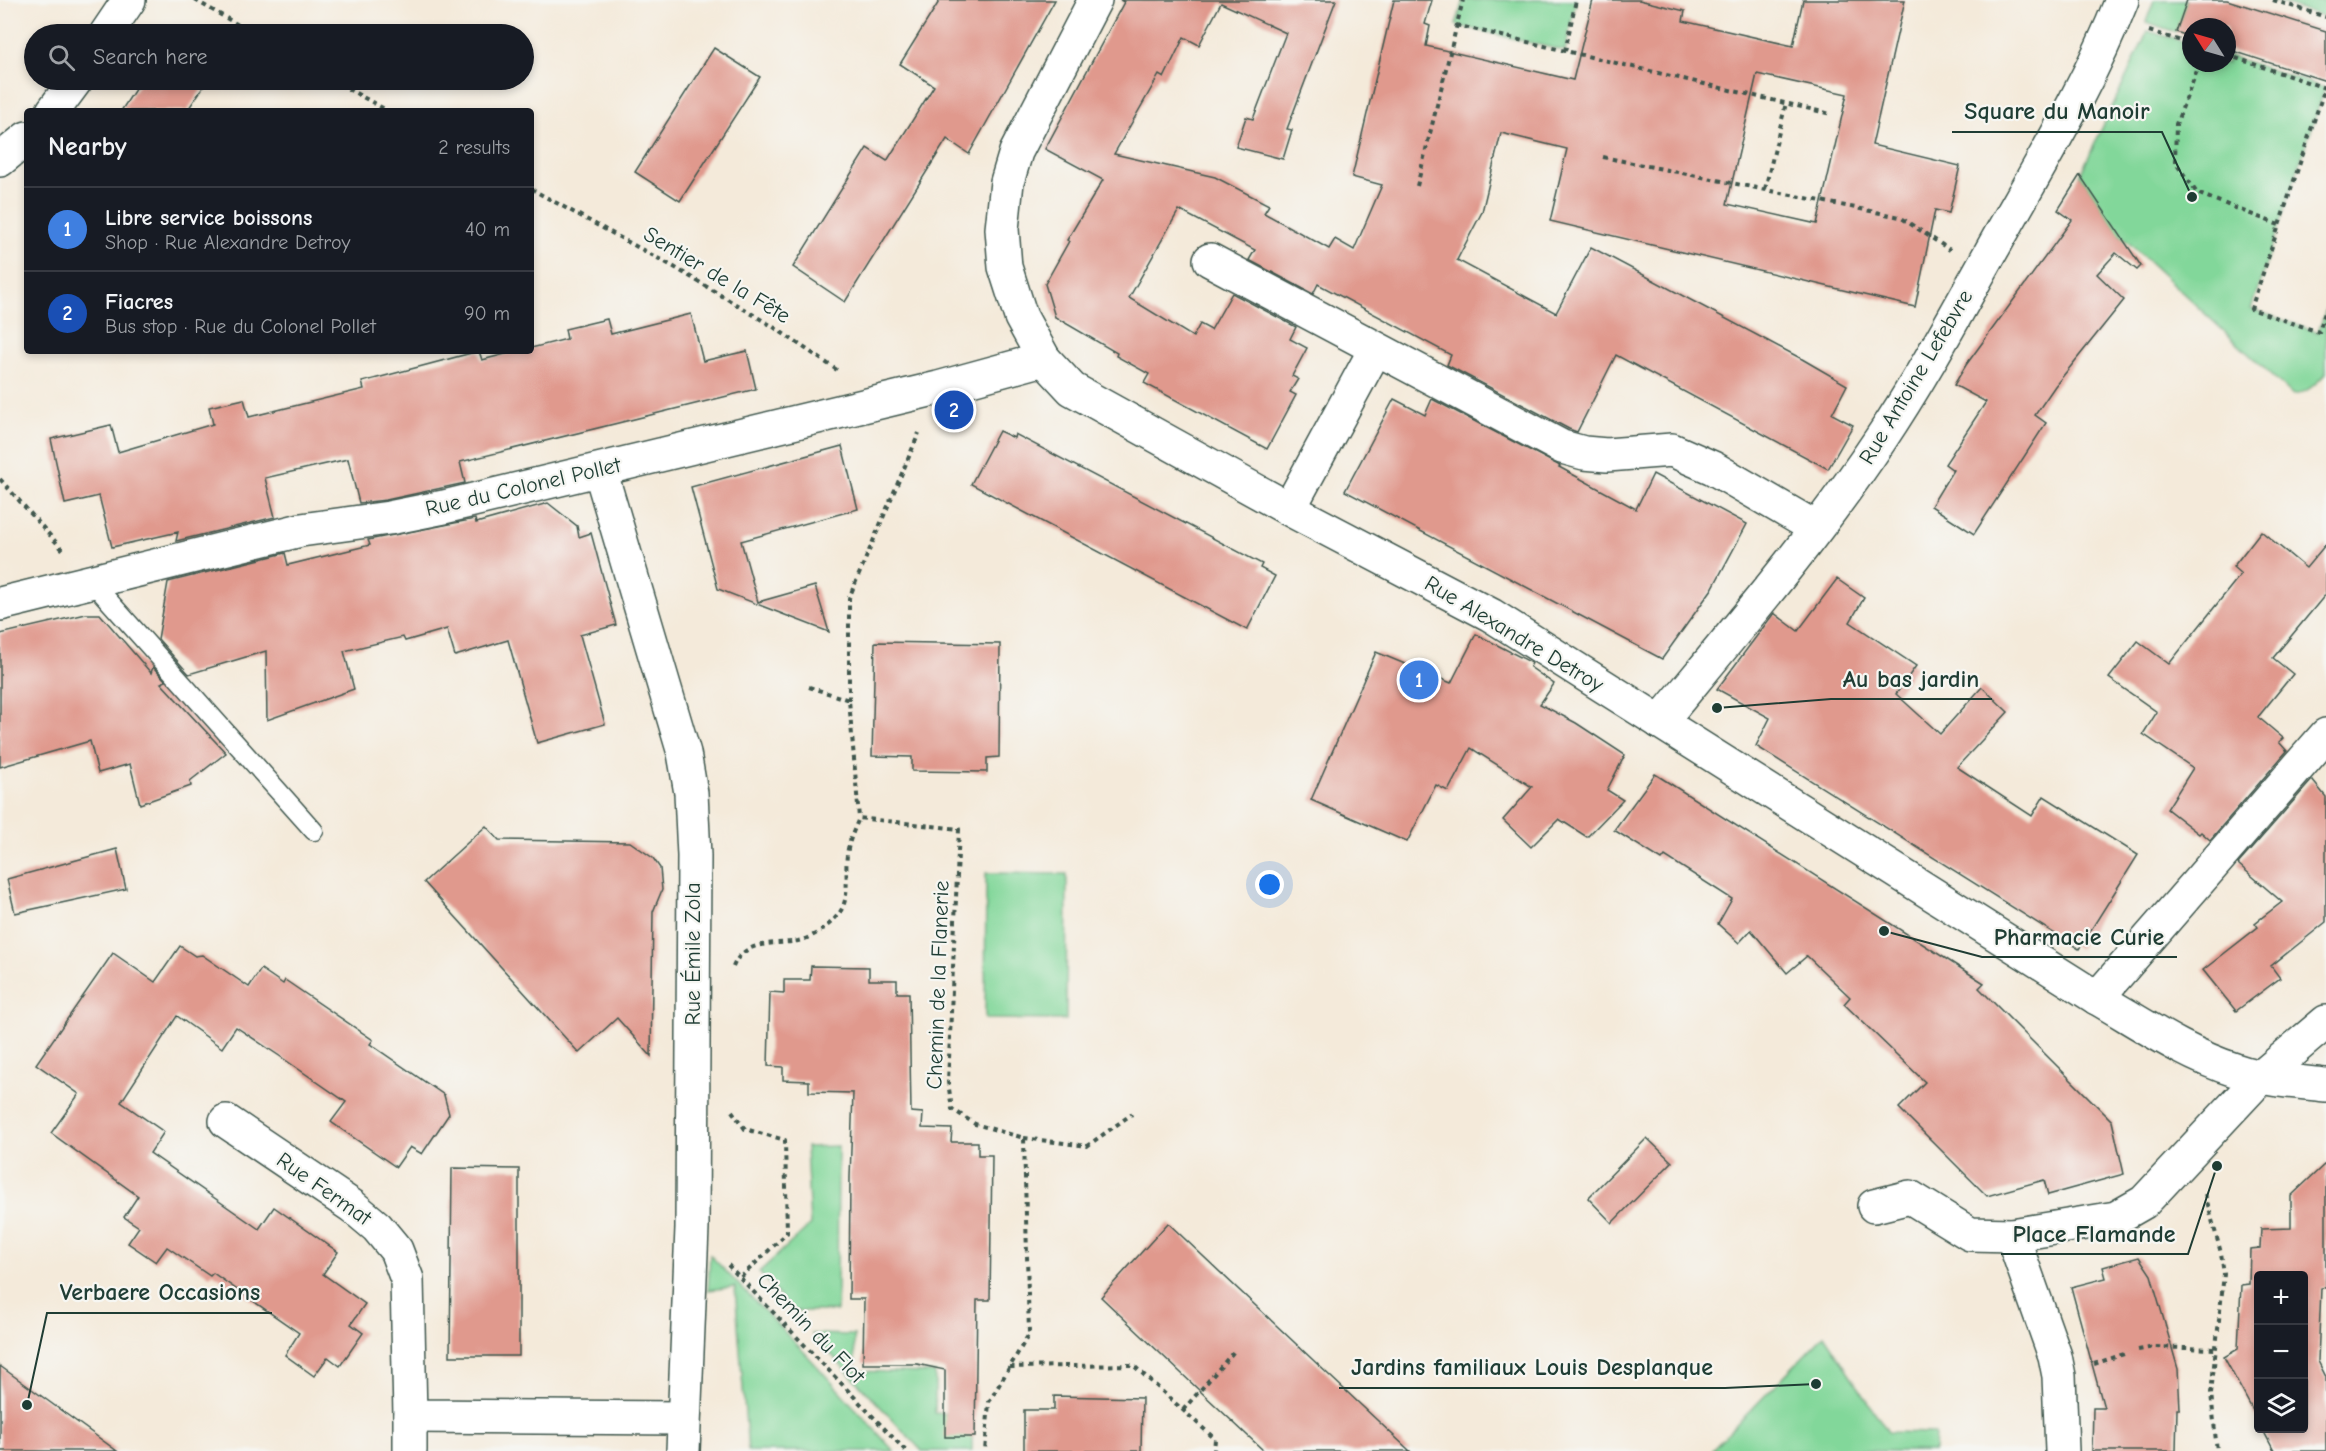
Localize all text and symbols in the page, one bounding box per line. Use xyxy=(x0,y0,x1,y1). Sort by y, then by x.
north arrow xyxy=(2182,18,2236,72)
search box xyxy=(24,24,534,90)
icon: search xyxy=(45,41,78,74)
text: Search here xyxy=(93,44,208,70)
callout: Square du Manoir xyxy=(1952,90,2162,132)
text: Square du Manoir xyxy=(1964,97,2150,125)
text: Nearby xyxy=(48,132,127,162)
text: 2 results xyxy=(438,136,510,159)
text: Libre service boissons xyxy=(105,205,312,231)
text: 1 xyxy=(64,218,71,241)
text: 40 m xyxy=(465,218,510,241)
street label: Sentier de la Fête xyxy=(639,221,795,329)
text: Shop · Rue Alexandre Detroy xyxy=(105,231,350,254)
street label: Rue Antoine Lefebvre xyxy=(1854,285,1978,469)
text: Fiacres xyxy=(105,289,173,315)
text: 2 xyxy=(63,302,72,325)
text: 90 m xyxy=(464,302,510,325)
text: Bus stop · Rue du Colonel Pollet xyxy=(105,315,376,338)
pin: 2 xyxy=(934,388,974,432)
street label: Rue du Colonel Pollet xyxy=(423,452,624,522)
street label: Rue Alexandre Detroy xyxy=(1420,570,1608,698)
callout: Au bas jardin xyxy=(1831,657,1992,699)
pin: 1 xyxy=(1400,658,1438,702)
text: Au bas jardin xyxy=(1843,665,1979,693)
your location xyxy=(1255,870,1284,899)
street label: Chemin de la Flanerie xyxy=(921,880,955,1090)
street label: Rue Émile Zola xyxy=(680,883,706,1025)
callout: Pharmacie Curie xyxy=(1982,915,2177,957)
text: Pharmacie Curie xyxy=(1994,923,2165,951)
street label: Rue Fermat xyxy=(272,1147,377,1232)
callout: Place Flamande xyxy=(2001,1212,2188,1254)
text: Place Flamande xyxy=(2012,1220,2176,1248)
street label: Chemin du Flot xyxy=(751,1267,871,1390)
callout: Verbaere Occasions xyxy=(47,1271,272,1313)
map controls xyxy=(2254,1271,2308,1433)
button: + xyxy=(2254,1271,2308,1325)
text: Verbaere Occasions xyxy=(60,1278,260,1306)
button: − xyxy=(2254,1325,2308,1379)
callout: Jardins familiaux Louis Desplanque xyxy=(1339,1346,1725,1388)
text: Jardins familiaux Louis Desplanque xyxy=(1351,1353,1713,1381)
button: layers xyxy=(2254,1379,2308,1433)

